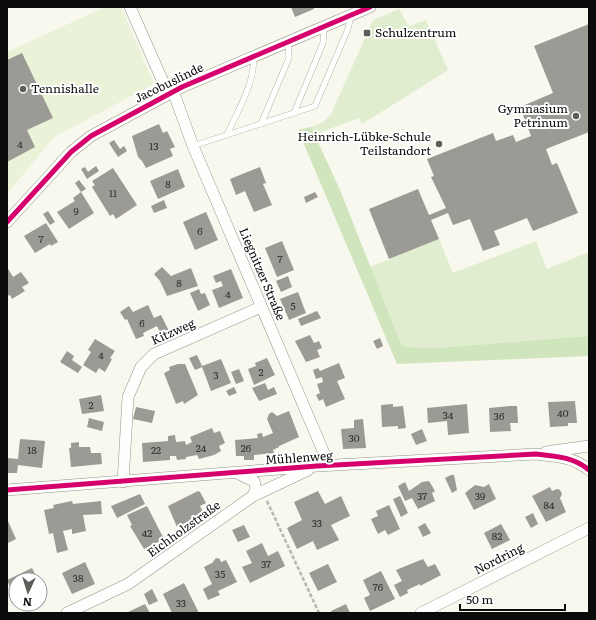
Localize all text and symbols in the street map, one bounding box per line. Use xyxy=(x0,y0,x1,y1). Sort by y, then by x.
place label: Schulzentrum xyxy=(375,23,457,41)
marker: Schulzentrum xyxy=(362,28,372,38)
street label: Jacobuslinde xyxy=(131,58,206,107)
place label: Tennishalle xyxy=(31,79,99,97)
marker: Tennishalle xyxy=(18,84,28,94)
place label: Gymnasium Petrinum xyxy=(498,99,568,131)
marker: Gymnasium Petrinum xyxy=(571,111,581,121)
place label: Heinrich-Lübke-Schule Teilstandort xyxy=(298,127,431,159)
house number: 4 xyxy=(17,136,23,151)
house number: 13 xyxy=(149,138,159,153)
marker: Heinrich-Lübke-Schule Teilstandort xyxy=(434,139,444,149)
house number: 8 xyxy=(165,176,171,191)
house number: 11 xyxy=(109,185,117,200)
house number: 9 xyxy=(73,203,79,218)
house number: 6 xyxy=(197,223,203,238)
street label: Liegnitzer Straße xyxy=(235,224,291,323)
house number: 7 xyxy=(38,231,44,246)
house number: 7 xyxy=(277,251,283,266)
house number: 8 xyxy=(176,275,182,290)
house number: 4 xyxy=(225,286,231,301)
house number: 5 xyxy=(290,298,296,313)
street label: Kitzweg xyxy=(148,313,198,349)
house number: 6 xyxy=(139,315,145,330)
house number: 4 xyxy=(98,347,104,362)
house number: 2 xyxy=(258,364,264,379)
house number: 3 xyxy=(213,367,219,382)
house number: 2 xyxy=(88,397,94,412)
house number: 40 xyxy=(557,405,569,420)
house number: 34 xyxy=(443,407,454,422)
house number: 36 xyxy=(494,408,505,423)
house number: 30 xyxy=(348,430,360,445)
house number: 24 xyxy=(196,440,207,455)
house number: 26 xyxy=(241,440,252,455)
house number: 18 xyxy=(27,442,37,457)
house number: 22 xyxy=(151,442,161,457)
street label: Mühlenweg xyxy=(265,446,334,468)
house number: 37 xyxy=(417,488,427,503)
house number: 39 xyxy=(475,488,485,503)
street label: Eichholzstraße xyxy=(143,495,224,561)
house number: 84 xyxy=(543,497,555,512)
house number: 33 xyxy=(312,515,322,530)
house number: 42 xyxy=(142,525,152,540)
house number: 82 xyxy=(492,528,502,543)
street label: Nordring xyxy=(471,538,527,578)
house number: 37 xyxy=(261,556,271,571)
house number: 35 xyxy=(215,566,225,581)
house number: 38 xyxy=(73,570,84,585)
north arrow xyxy=(8,572,48,612)
house number: 76 xyxy=(373,579,384,594)
scale bar xyxy=(460,586,565,612)
text: 50 m xyxy=(466,590,493,608)
text: N xyxy=(22,595,32,611)
house number: 33 xyxy=(176,595,186,610)

